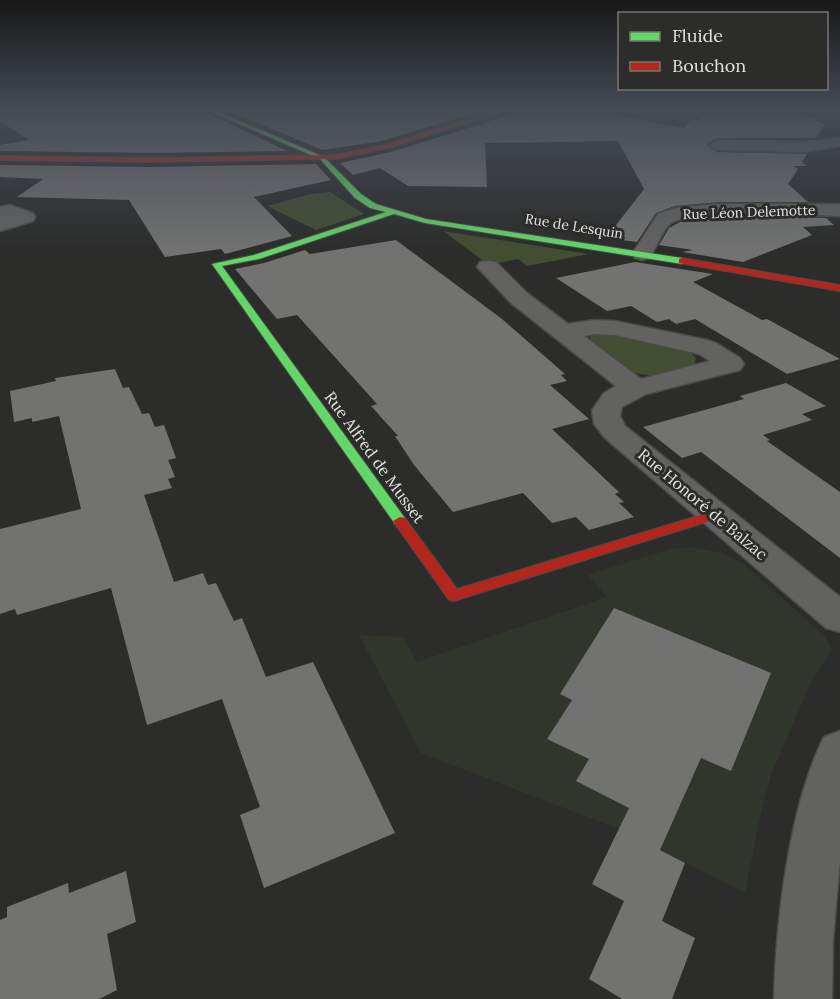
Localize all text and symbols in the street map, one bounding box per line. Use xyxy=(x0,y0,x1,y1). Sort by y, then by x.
legend xyxy=(618,12,828,90)
text: Fluide xyxy=(672,24,723,47)
text: Bouchon xyxy=(672,54,746,77)
street label: Rue Léon Delemotte xyxy=(682,201,816,223)
street label: Rue de Lesquin xyxy=(524,209,625,243)
street label: Rue Alfred de Musset xyxy=(321,387,430,527)
street label: Rue Honoré de Balzac xyxy=(634,444,772,564)

